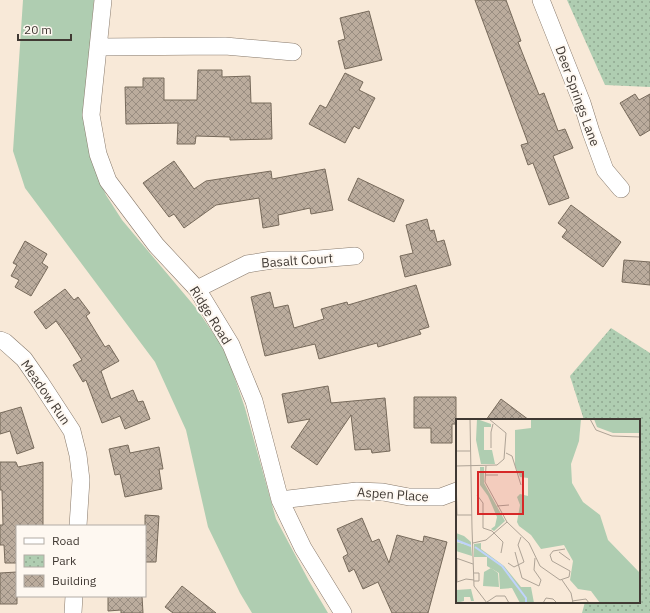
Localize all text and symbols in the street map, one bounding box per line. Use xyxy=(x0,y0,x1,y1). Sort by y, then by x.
scale bar xyxy=(18,16,71,42)
text: 20 m xyxy=(24,22,52,37)
street label: Deer Springs Lane xyxy=(551,44,604,149)
street label: Basalt Court xyxy=(261,250,334,271)
street label: Ridge Road xyxy=(186,283,235,348)
street label: Meadow Run xyxy=(17,356,74,428)
inset map xyxy=(456,419,640,603)
street label: Aspen Place xyxy=(357,484,429,505)
legend xyxy=(16,525,146,597)
text: Road xyxy=(52,533,80,548)
text: Park xyxy=(52,553,77,568)
text: Building xyxy=(52,573,97,588)

